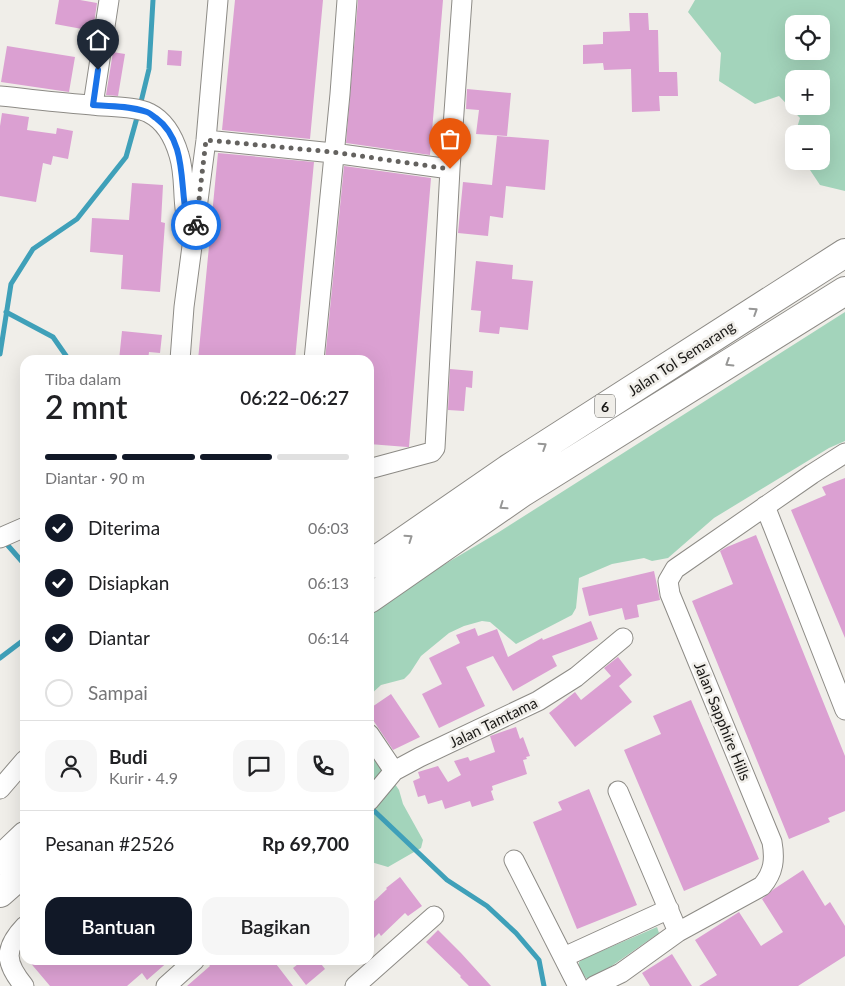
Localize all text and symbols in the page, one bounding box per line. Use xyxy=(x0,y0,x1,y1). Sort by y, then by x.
map controls xyxy=(785,15,830,170)
button: locate xyxy=(785,15,830,60)
pin xyxy=(77,19,119,70)
icon: home xyxy=(84,26,112,54)
button: + xyxy=(785,70,830,115)
pin xyxy=(429,118,471,169)
icon: bag xyxy=(436,125,464,153)
button: − xyxy=(785,125,830,170)
courier xyxy=(171,200,221,250)
icon: bike xyxy=(182,211,210,239)
one-way arrow xyxy=(748,308,757,318)
street label: Jalan Tol Semarang xyxy=(624,317,738,399)
one-way arrow xyxy=(726,357,735,367)
text: Tiba dalam xyxy=(45,369,121,388)
text: 06:22–06:27 xyxy=(240,386,349,409)
text: 2 mnt xyxy=(45,387,128,426)
road number: 6 xyxy=(595,394,615,418)
one-way arrow xyxy=(537,443,547,452)
text: Diantar · 90 m xyxy=(45,468,145,487)
one-way arrow xyxy=(499,500,509,509)
icon: check xyxy=(45,514,73,542)
text: Diterima xyxy=(88,516,160,539)
text: 06:03 xyxy=(308,518,349,537)
one-way arrow xyxy=(403,535,413,544)
icon: check xyxy=(45,569,73,597)
text: Disiapkan xyxy=(88,571,169,594)
text: 06:13 xyxy=(308,573,349,592)
icon: check xyxy=(45,624,73,652)
text: Diantar xyxy=(88,626,150,649)
text: 06:14 xyxy=(308,628,349,647)
street label: Jalan Sapphire Hills xyxy=(691,659,755,783)
text: Sampai xyxy=(88,681,148,704)
street label: Jalan Tamtama xyxy=(446,693,540,751)
button: person xyxy=(45,740,97,792)
button: chat xyxy=(233,740,285,792)
button: phone xyxy=(297,740,349,792)
text: Budi xyxy=(109,745,148,768)
text: Kurir · 4.9 xyxy=(109,768,178,787)
text: Pesanan #2526 xyxy=(45,832,174,855)
text: Rp 69,700 xyxy=(262,832,349,855)
button: Bantuan xyxy=(45,897,192,955)
button: Bagikan xyxy=(202,897,349,955)

